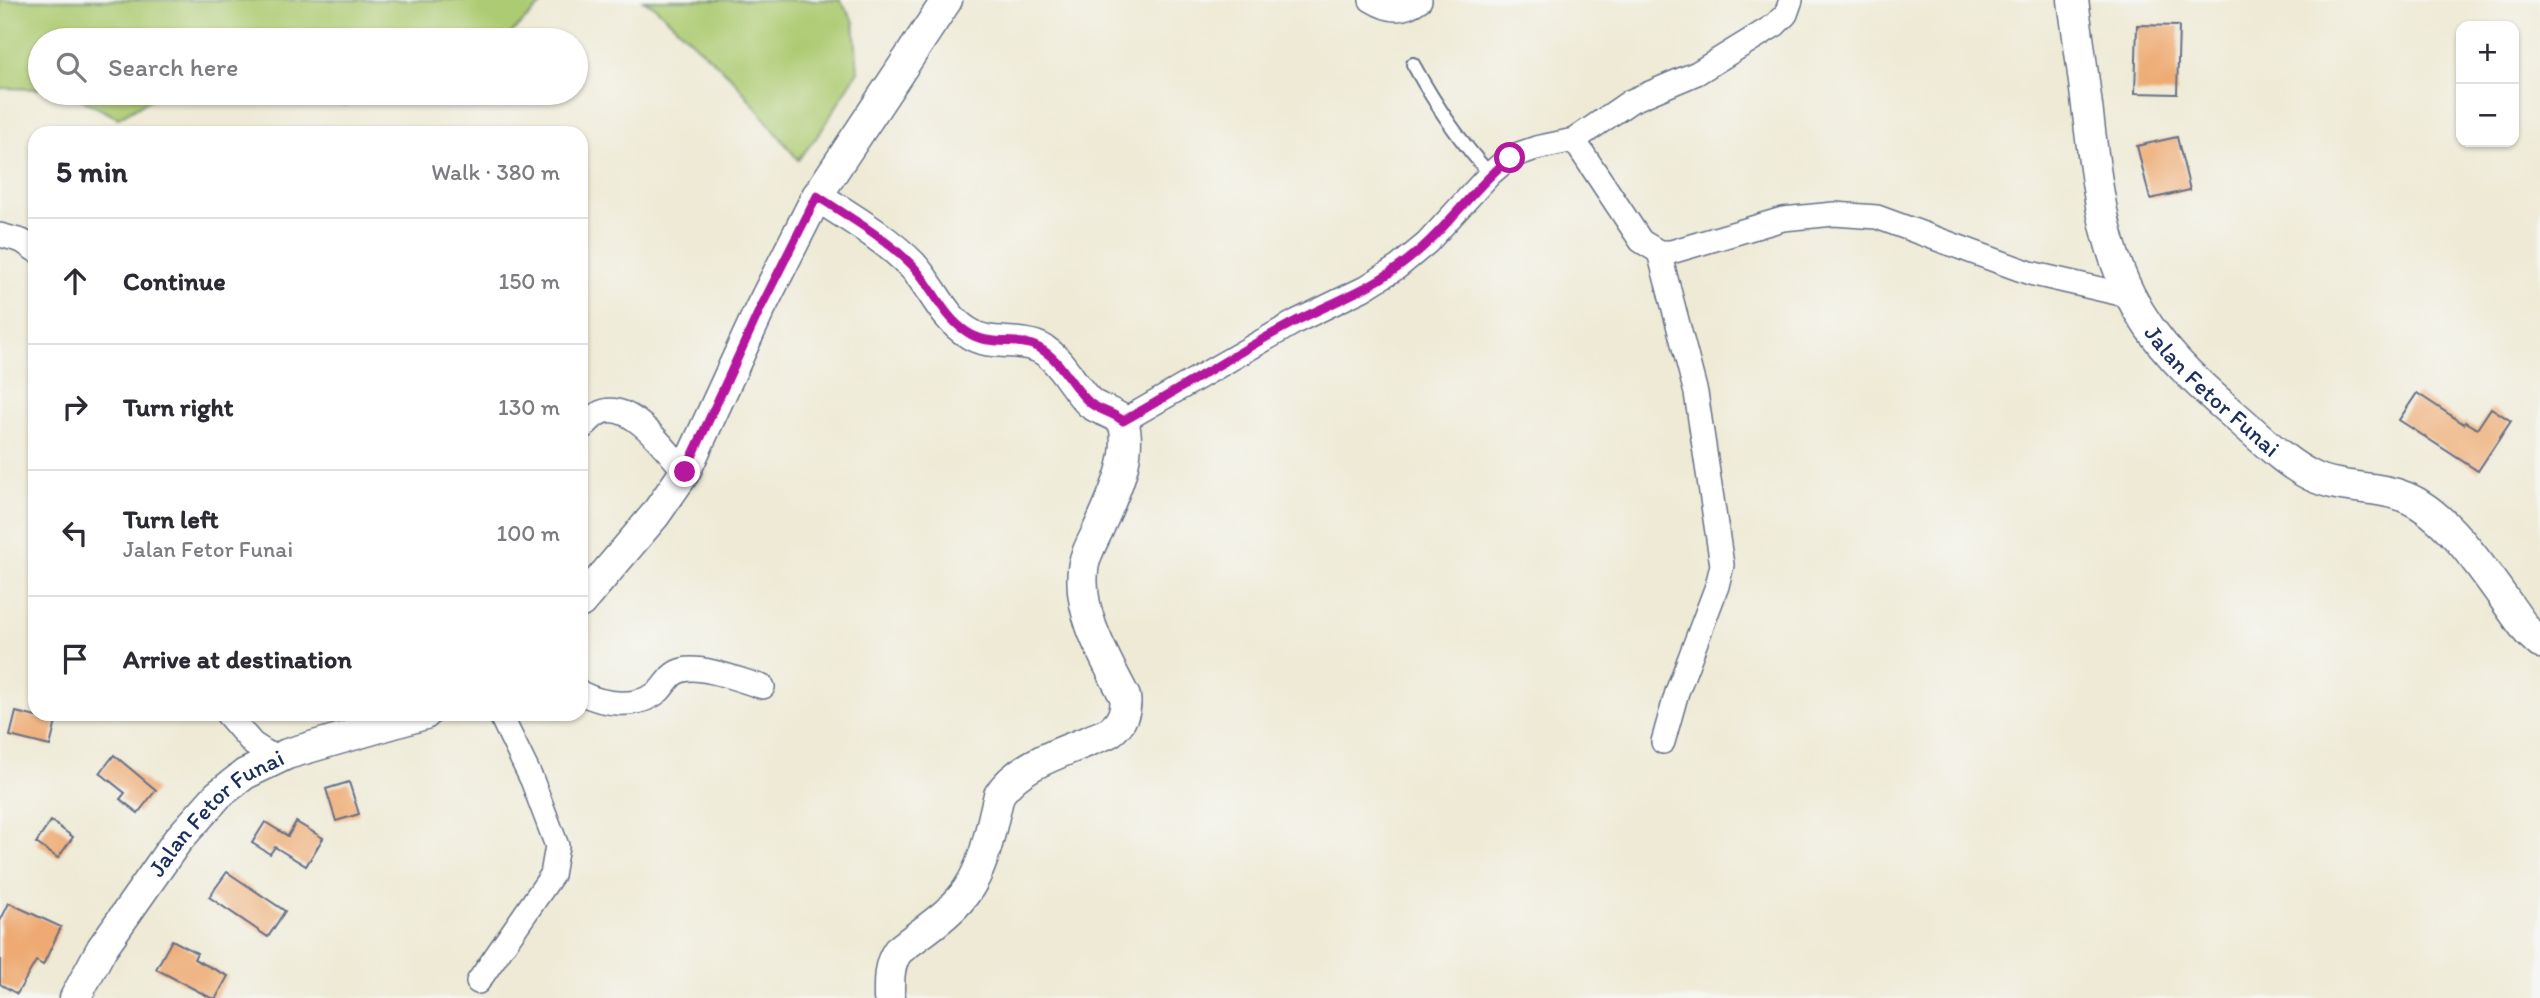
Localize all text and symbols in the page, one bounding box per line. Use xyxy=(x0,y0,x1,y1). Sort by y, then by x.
map controls xyxy=(2456,21,2519,147)
button: + xyxy=(2456,21,2519,84)
search box xyxy=(28,28,588,105)
icon: search xyxy=(52,48,90,86)
text: Search here xyxy=(108,51,238,83)
button: − xyxy=(2456,84,2519,147)
route start xyxy=(1494,142,1525,173)
text: 5 min xyxy=(56,153,127,190)
text: Walk · 380 m xyxy=(431,158,560,186)
icon: ahead xyxy=(56,262,94,300)
text: Continue xyxy=(123,265,226,297)
text: 150 m xyxy=(499,267,560,295)
street label: Jalan Fetor Funai xyxy=(2138,319,2286,463)
icon: right xyxy=(56,388,94,426)
text: Turn right xyxy=(123,391,234,423)
text: 130 m xyxy=(498,393,560,421)
route end xyxy=(669,456,700,487)
text: Turn left xyxy=(123,503,219,535)
icon: left xyxy=(56,514,94,552)
text: 100 m xyxy=(496,519,560,547)
text: Jalan Fetor Funai xyxy=(123,535,293,563)
icon: arrive xyxy=(56,640,94,678)
text: Arrive at destination xyxy=(123,643,352,675)
street label: Jalan Fetor Funai xyxy=(142,743,288,882)

